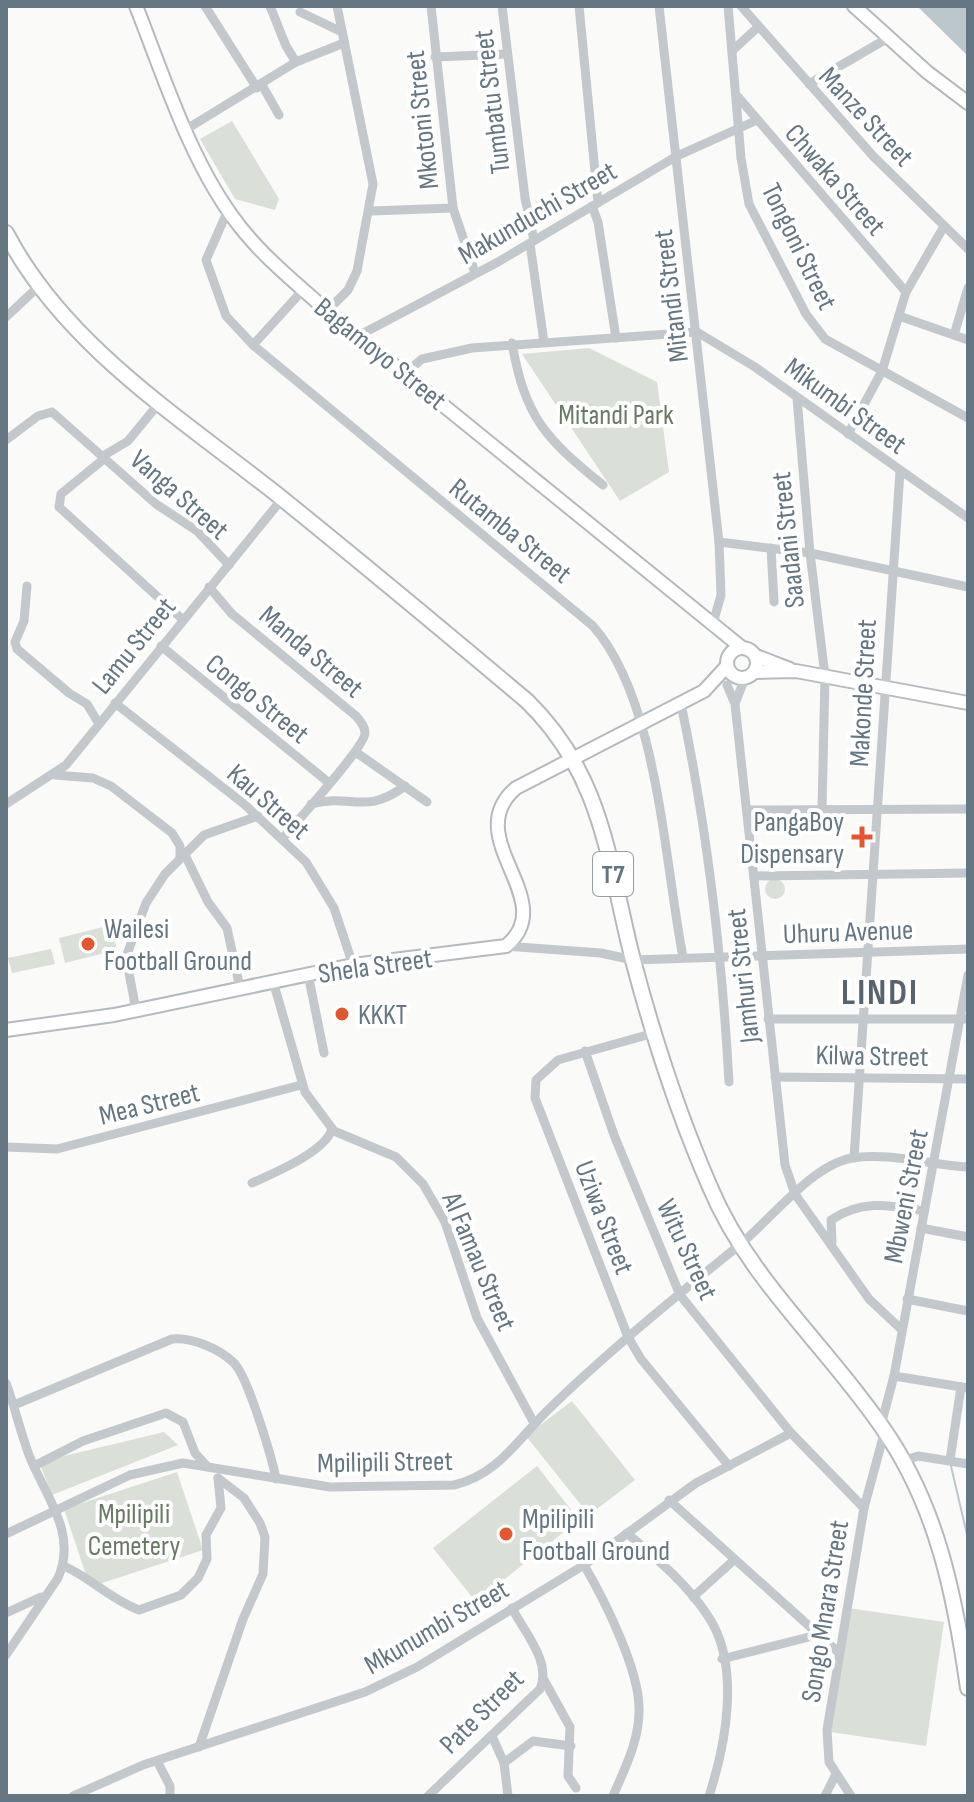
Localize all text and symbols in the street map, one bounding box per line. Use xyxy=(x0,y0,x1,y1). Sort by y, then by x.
street label: Tumbatu Street xyxy=(467,28,518,176)
street label: Mkotoni Street xyxy=(399,49,446,191)
street label: Manze Street xyxy=(812,60,920,174)
street label: Chwaka Street xyxy=(778,118,892,242)
street label: Makunduchi Street xyxy=(453,155,623,272)
street label: Tongoni Street xyxy=(754,178,843,315)
street label: Mitandi Street xyxy=(647,228,696,364)
street label: Bagamoyo Street xyxy=(307,291,453,417)
street label: Mikumbi Street xyxy=(778,351,912,461)
park label: Mitandi Park xyxy=(558,399,674,432)
street label: Vanga Street xyxy=(123,443,235,547)
street label: Saadani Street xyxy=(765,470,812,610)
street label: Rutamba Street xyxy=(442,472,578,590)
street label: Lamu Street xyxy=(85,591,183,701)
street label: Manda Street xyxy=(252,599,370,705)
street label: Makonde Street xyxy=(843,618,884,768)
street label: Congo Street xyxy=(199,648,315,751)
street label: Kau Street xyxy=(220,757,316,847)
place label: PangaBoy Dispensary xyxy=(740,806,844,871)
marker: PangaBoy Dispensary xyxy=(851,826,873,848)
road number: T7 xyxy=(593,852,633,896)
street label: Jamhuri Street xyxy=(720,907,767,1046)
place label: Wailesi Football Ground xyxy=(104,913,252,978)
street label: Uhuru Avenue xyxy=(782,914,914,951)
marker: Wailesi Football Ground xyxy=(79,935,97,953)
street label: Shela Street xyxy=(316,942,434,991)
district label: LINDI xyxy=(841,972,919,1015)
place label: KKKT xyxy=(358,999,407,1032)
marker: KKKT xyxy=(333,1005,351,1023)
street label: Kilwa Street xyxy=(815,1039,929,1074)
street label: Mea Street xyxy=(96,1076,203,1133)
street label: Mbweni Street xyxy=(877,1127,936,1266)
street label: Uziwa Street xyxy=(567,1156,640,1279)
street label: Al Famau Street xyxy=(434,1187,523,1336)
street label: Witu Street xyxy=(649,1194,724,1305)
street label: Mpilipili Street xyxy=(317,1445,453,1480)
park label: Mpilipili Cemetery xyxy=(88,1498,180,1563)
place label: Mpilipili Football Ground xyxy=(522,1503,670,1568)
street label: Songo Mnara Street xyxy=(795,1518,856,1705)
marker: Mpilipili Football Ground xyxy=(497,1525,515,1543)
street label: Mkunumbi Street xyxy=(359,1573,515,1682)
street label: Pate Street xyxy=(433,1663,531,1761)

